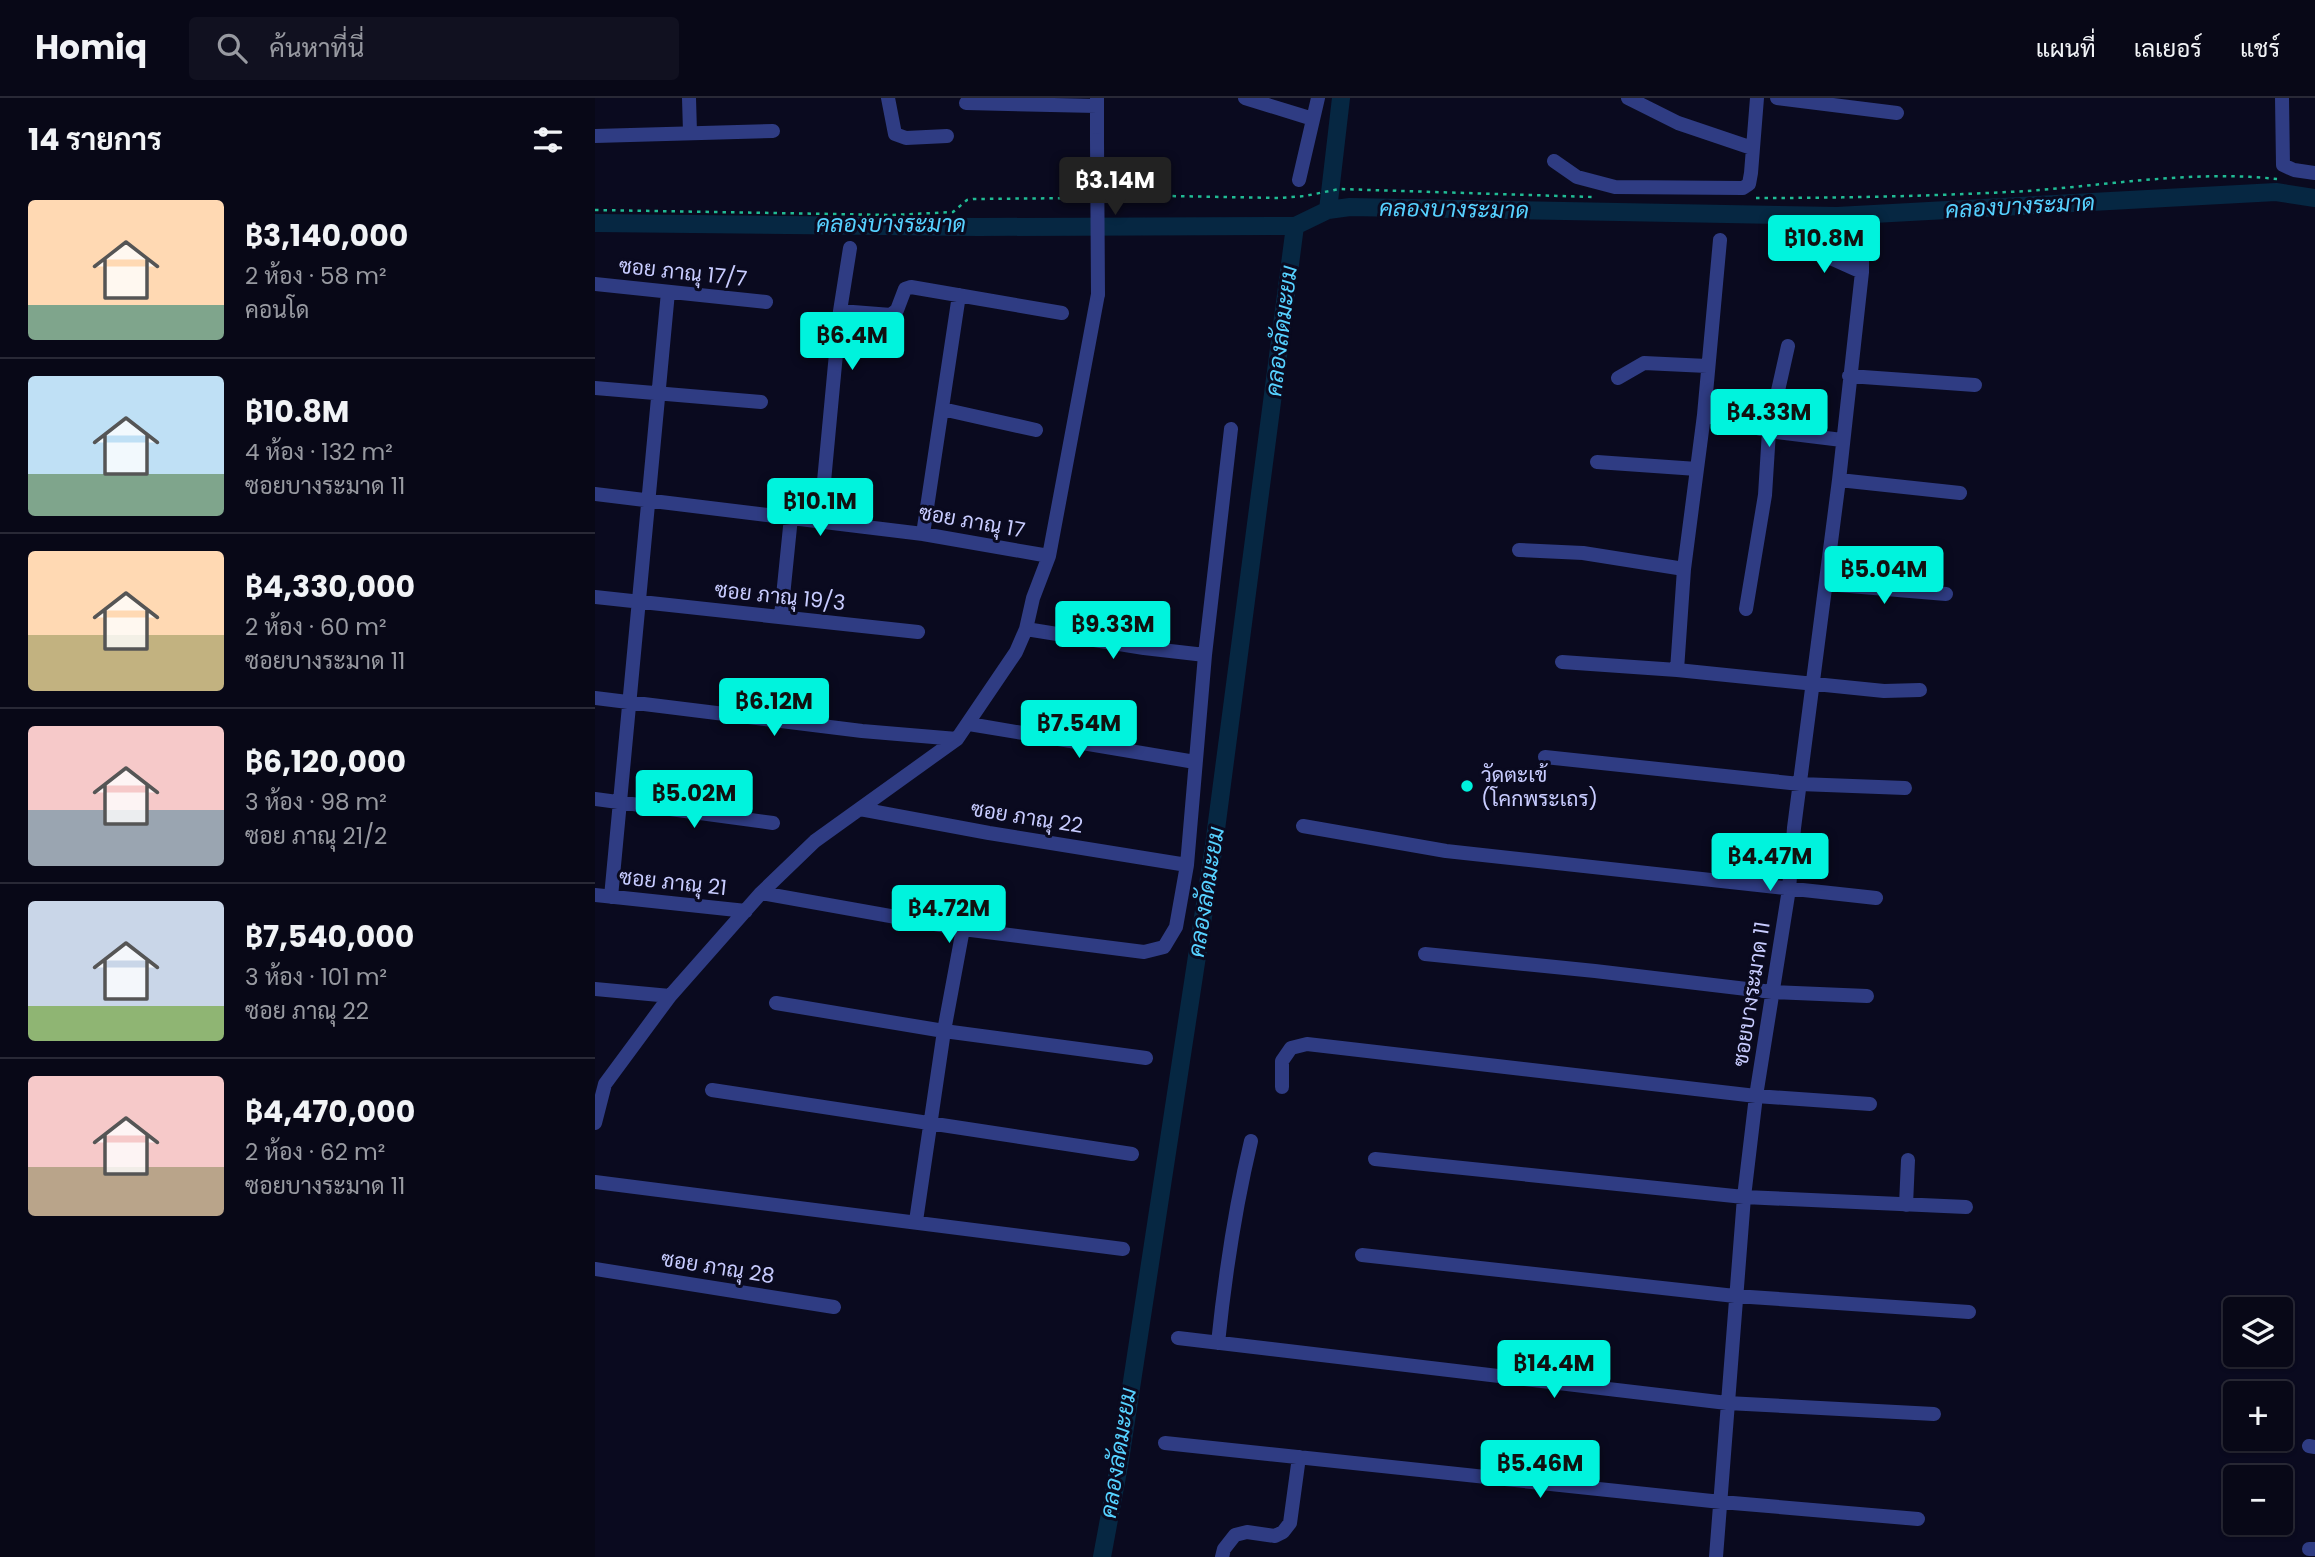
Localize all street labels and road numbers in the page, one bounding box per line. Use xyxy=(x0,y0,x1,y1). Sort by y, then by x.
street label: ซอย ภาณุ 17/7 xyxy=(617,251,749,293)
street label: ซอย ภาณุ 17 xyxy=(917,497,1027,545)
street label: ซอย ภาณุ 19/3 xyxy=(713,575,847,617)
street label: ซอย ภาณุ 22 xyxy=(969,794,1085,840)
street label: ซอย ภาณุ 21 xyxy=(618,862,728,902)
street label: ซอยบางระมาด 11 xyxy=(1725,919,1777,1069)
street label: ซอย ภาณุ 28 xyxy=(659,1244,777,1290)

